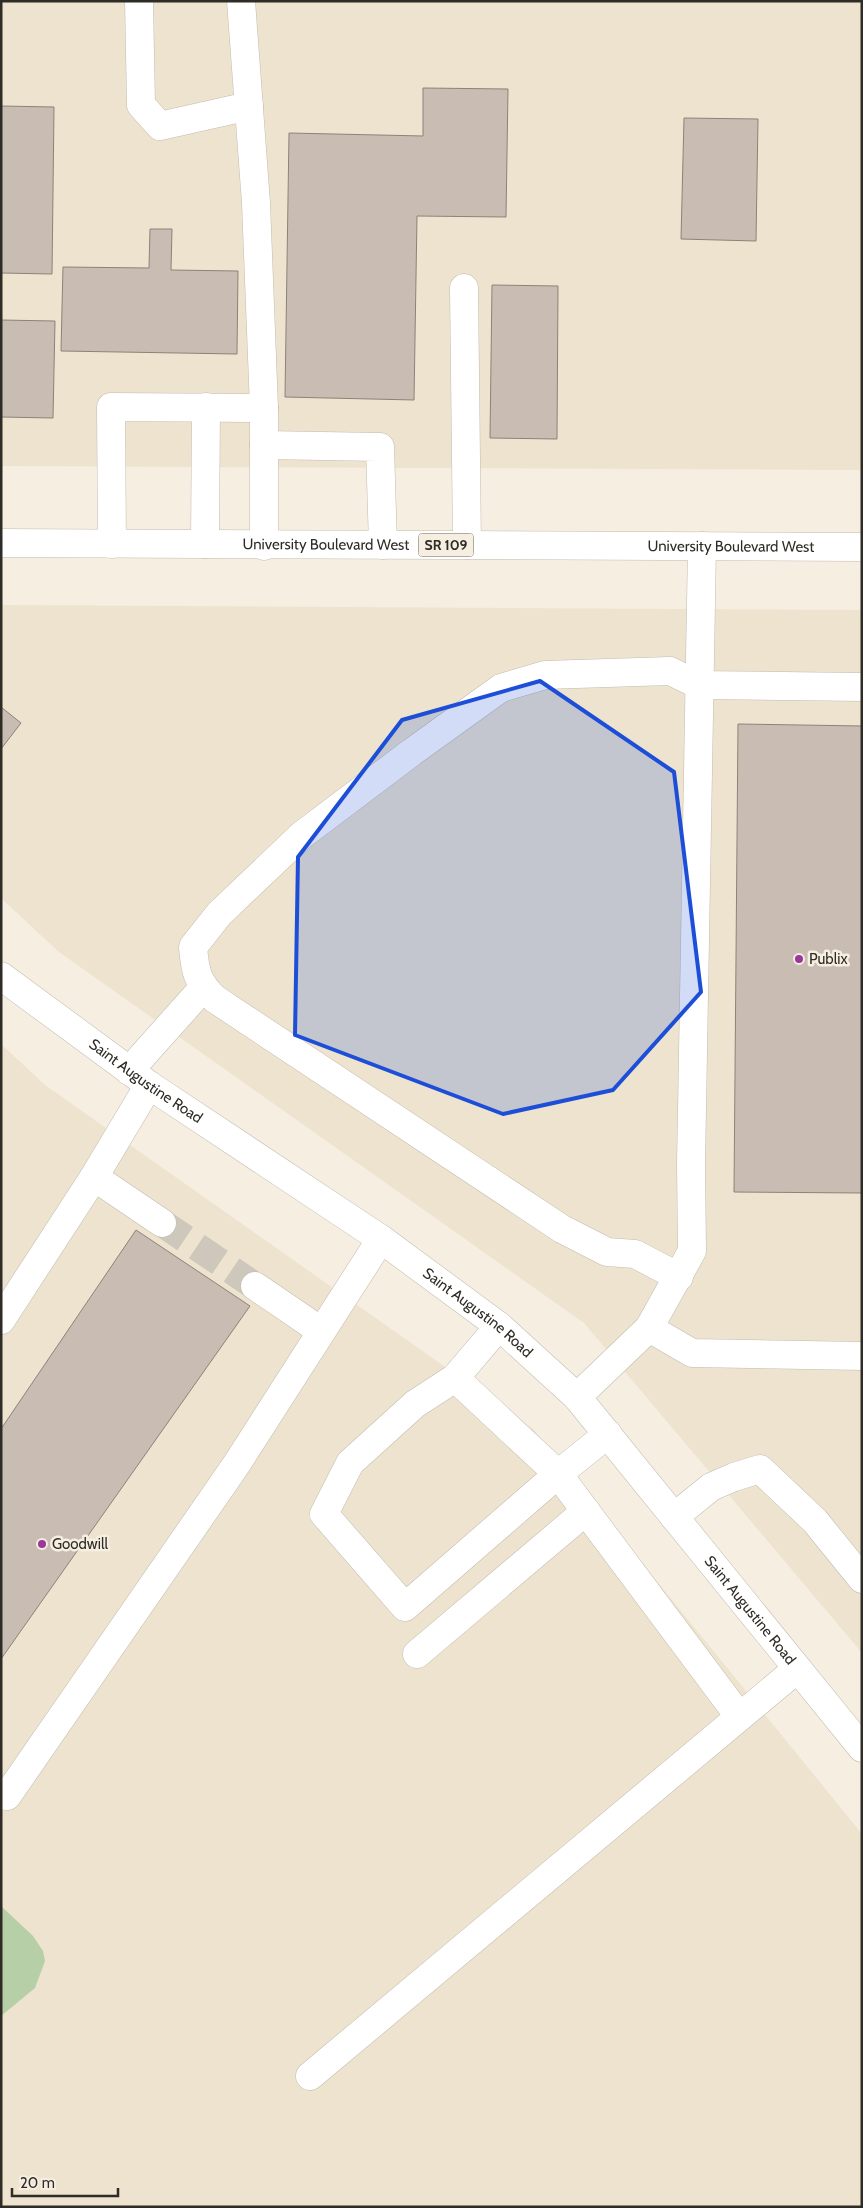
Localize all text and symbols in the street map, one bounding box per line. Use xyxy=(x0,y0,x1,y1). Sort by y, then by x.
road number: SR 109 xyxy=(418,534,474,556)
street label: University Boulevard West xyxy=(243,535,409,554)
street label: University Boulevard West xyxy=(648,537,814,556)
place label: Publix xyxy=(809,950,848,968)
marker: Publix xyxy=(793,953,805,965)
street label: Saint Augustine Road xyxy=(86,1035,206,1127)
street label: Saint Augustine Road xyxy=(419,1264,536,1361)
place label: Goodwill xyxy=(52,1535,108,1553)
marker: Goodwill xyxy=(36,1538,48,1550)
street label: Saint Augustine Road xyxy=(701,1552,800,1668)
scale bar xyxy=(12,2166,119,2198)
text: 20 m xyxy=(20,2174,55,2192)

